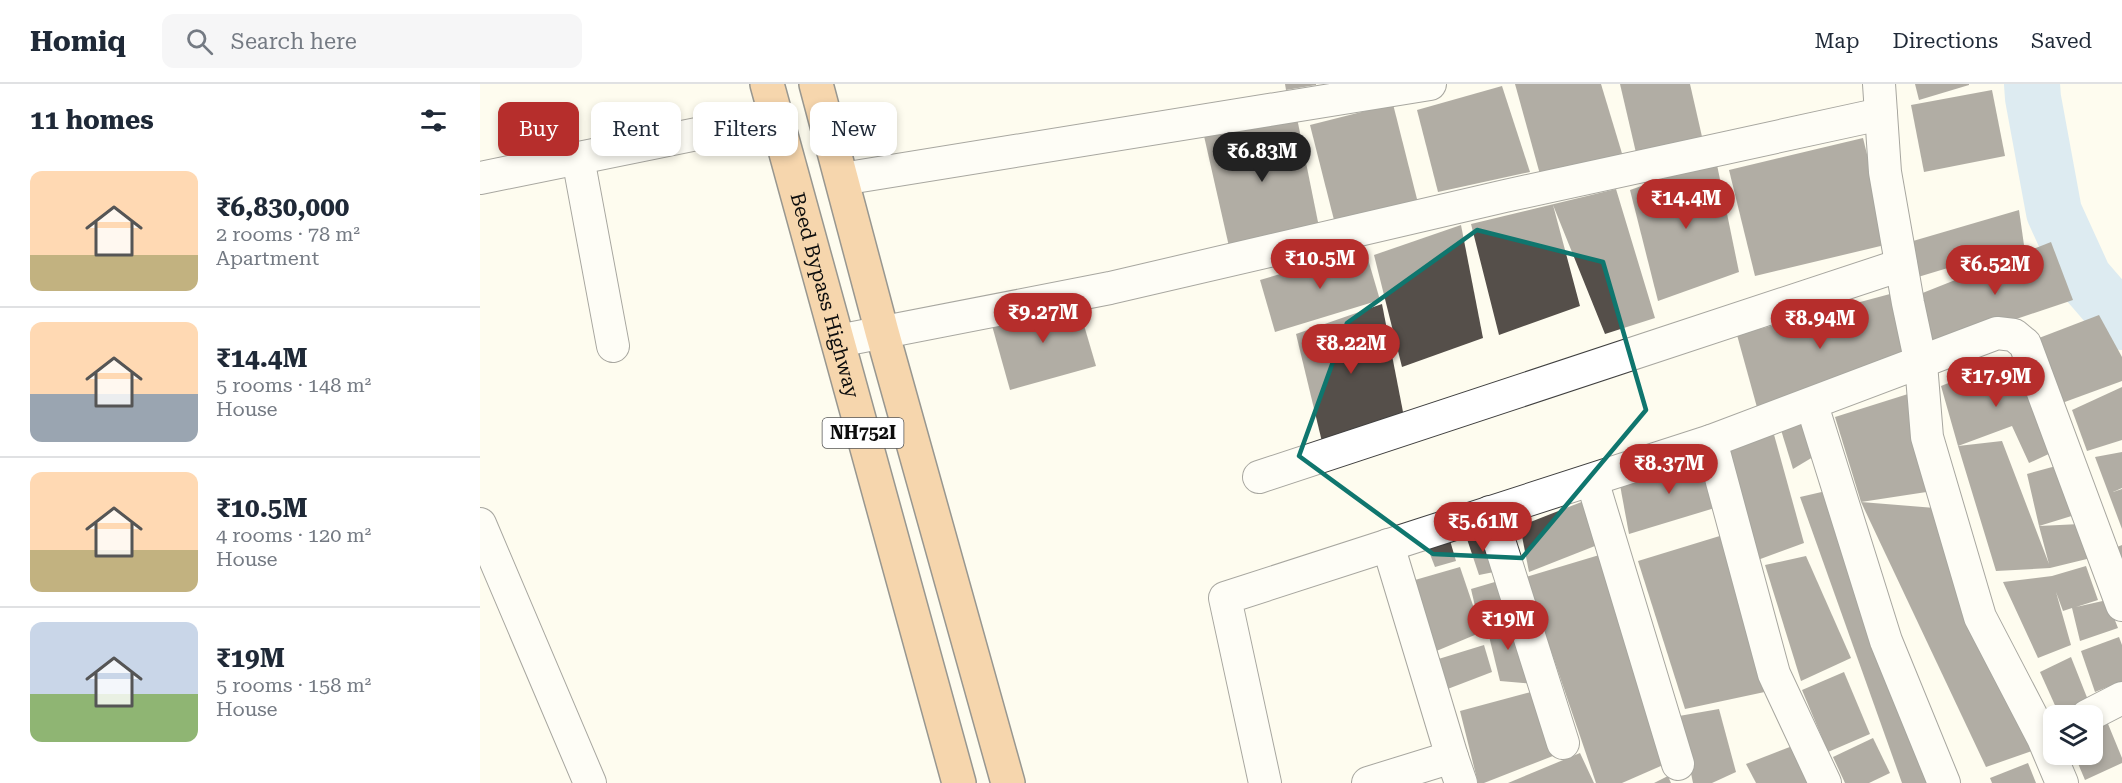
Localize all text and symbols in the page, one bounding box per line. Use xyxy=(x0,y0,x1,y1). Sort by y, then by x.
search box xyxy=(162,14,582,68)
text: Homiq xyxy=(30,25,126,58)
icon: search xyxy=(183,25,216,58)
text: Search here xyxy=(231,29,357,54)
text: Map xyxy=(1815,29,1859,53)
text: Directions xyxy=(1892,29,1998,53)
text: Saved xyxy=(2031,29,2092,53)
chip: Buy xyxy=(498,102,579,156)
chip: Rent xyxy=(591,102,681,156)
chip: Filters xyxy=(693,102,798,156)
chip: New xyxy=(810,102,897,156)
icon: filters xyxy=(417,104,450,137)
text: 11 homes xyxy=(30,105,154,135)
pin: ₹6.83M xyxy=(1213,132,1311,183)
text: ₹6.83M xyxy=(1227,139,1297,163)
pin: ₹14.4M xyxy=(1637,179,1735,230)
text: ₹14.4M xyxy=(1651,186,1721,210)
street label: Beed Bypass Highway xyxy=(785,190,865,401)
text: ₹6,830,000 xyxy=(216,192,349,222)
icon: home xyxy=(78,195,150,267)
text: 2 rooms · 78 m² xyxy=(216,222,360,246)
pin: ₹10.5M xyxy=(1271,239,1369,290)
pin: ₹6.52M xyxy=(1946,245,2044,296)
text: Apartment xyxy=(216,246,319,270)
text: ₹10.5M xyxy=(1285,246,1355,270)
text: ₹6.52M xyxy=(1960,252,2030,276)
pin: ₹9.27M xyxy=(994,293,1092,344)
pin: ₹8.94M xyxy=(1771,299,1869,350)
text: ₹9.27M xyxy=(1008,300,1078,324)
text: ₹8.94M xyxy=(1785,306,1855,330)
pin: ₹8.22M xyxy=(1302,324,1400,375)
text: ₹8.22M xyxy=(1316,331,1386,355)
text: ₹14.4M xyxy=(216,343,308,373)
icon: home xyxy=(78,346,150,418)
pin: ₹17.9M xyxy=(1947,357,2045,408)
text: ₹17.9M xyxy=(1961,364,2031,388)
text: 5 rooms · 148 m² xyxy=(216,373,371,397)
text: House xyxy=(216,397,278,421)
road number: NH752I xyxy=(822,418,904,448)
pin: ₹8.37M xyxy=(1620,444,1718,495)
text: ₹8.37M xyxy=(1634,451,1704,475)
text: ₹10.5M xyxy=(216,493,308,523)
icon: home xyxy=(78,496,150,568)
pin: ₹5.61M xyxy=(1434,502,1532,553)
text: ₹5.61M xyxy=(1448,509,1518,533)
text: 4 rooms · 120 m² xyxy=(216,523,371,547)
text: House xyxy=(216,547,278,571)
pin: ₹19M xyxy=(1472,600,1544,651)
text: ₹19M xyxy=(1482,607,1534,631)
text: ₹19M xyxy=(216,643,285,673)
icon: home xyxy=(78,646,150,718)
text: 5 rooms · 158 m² xyxy=(216,673,371,697)
text: House xyxy=(216,697,278,721)
map controls xyxy=(2043,705,2103,765)
button: layers xyxy=(2043,705,2103,765)

